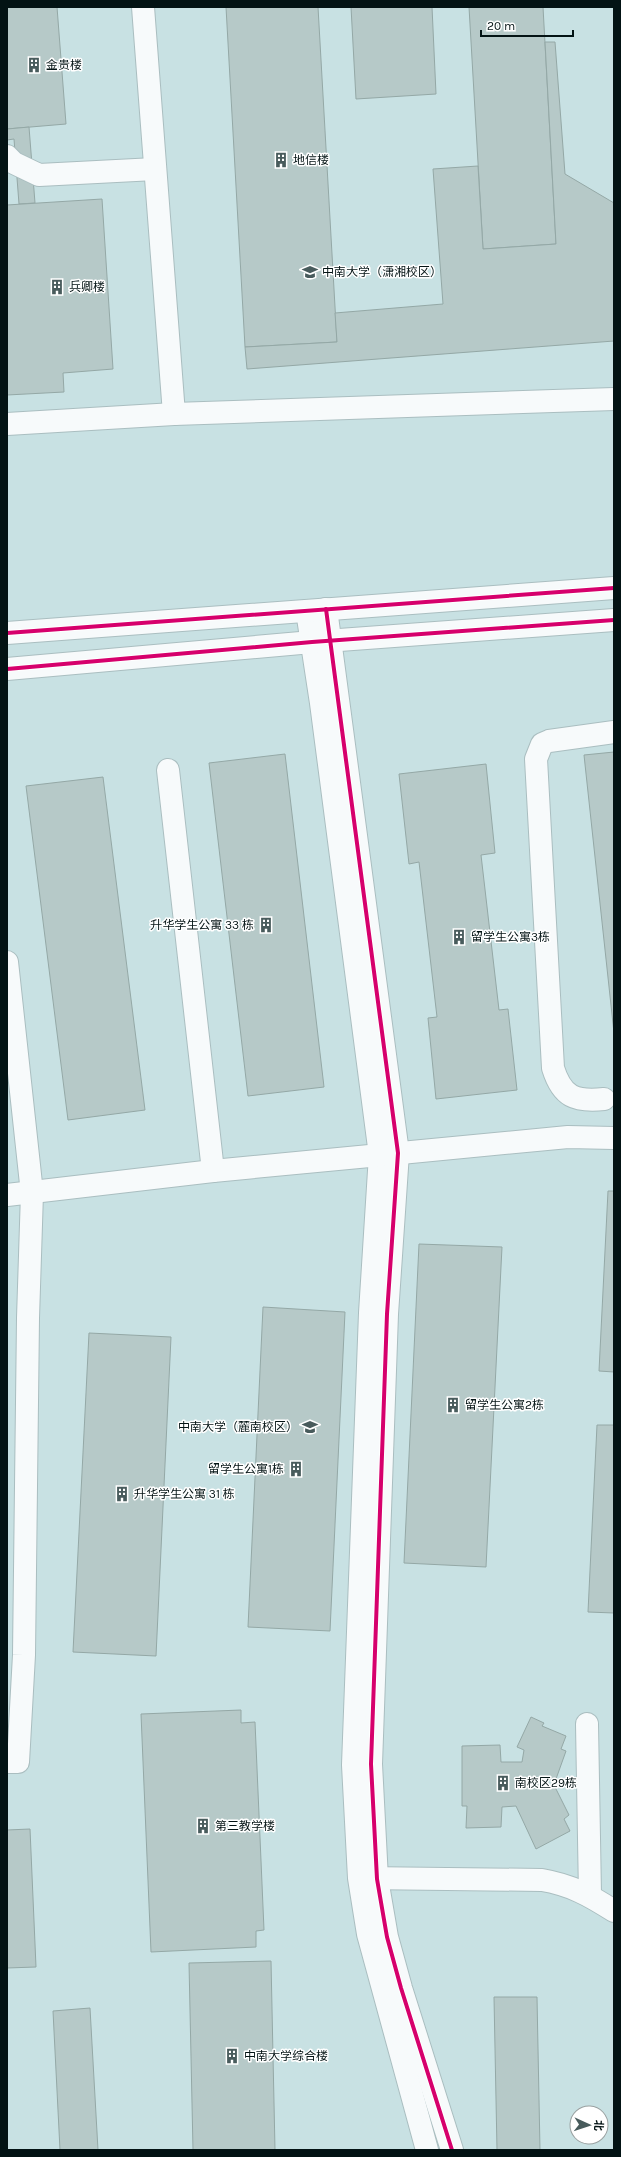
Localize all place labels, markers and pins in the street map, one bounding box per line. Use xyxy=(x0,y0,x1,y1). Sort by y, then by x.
building icon: 金贵楼 xyxy=(25,56,43,74)
place label: 金贵楼 xyxy=(46,58,82,72)
building icon: 地信楼 xyxy=(272,151,290,169)
place label: 地信楼 xyxy=(293,153,329,167)
school or university icon: 中南大学（潇湘校区） xyxy=(301,263,319,281)
place label: 中南大学（潇湘校区） xyxy=(322,265,442,279)
building icon: 兵卿楼 xyxy=(48,278,66,296)
place label: 兵卿楼 xyxy=(69,280,105,294)
building icon: 升华学生公寓 33 栋 xyxy=(257,916,275,934)
place label: 升华学生公寓 33 栋 xyxy=(150,918,254,932)
building icon: 留学生公寓3栋 xyxy=(450,928,468,946)
place label: 留学生公寓3栋 xyxy=(471,930,550,944)
building icon: 留学生公寓2栋 xyxy=(444,1396,462,1414)
place label: 留学生公寓2栋 xyxy=(465,1398,544,1412)
school or university icon: 中南大学（麓南校区） xyxy=(301,1418,319,1436)
place label: 中南大学（麓南校区） xyxy=(178,1420,298,1434)
building icon: 留学生公寓1栋 xyxy=(287,1460,305,1478)
place label: 留学生公寓1栋 xyxy=(208,1462,284,1476)
building icon: 升华学生公寓 31 栋 xyxy=(113,1485,131,1503)
place label: 升华学生公寓 31 栋 xyxy=(134,1487,235,1501)
building icon: 南校区29栋 xyxy=(494,1774,512,1792)
place label: 南校区29栋 xyxy=(515,1776,577,1790)
building icon: 第三教学楼 xyxy=(194,1817,212,1835)
place label: 第三教学楼 xyxy=(215,1819,275,1833)
building icon: 中南大学综合楼 xyxy=(223,2047,241,2065)
place label: 中南大学综合楼 xyxy=(244,2049,328,2063)

